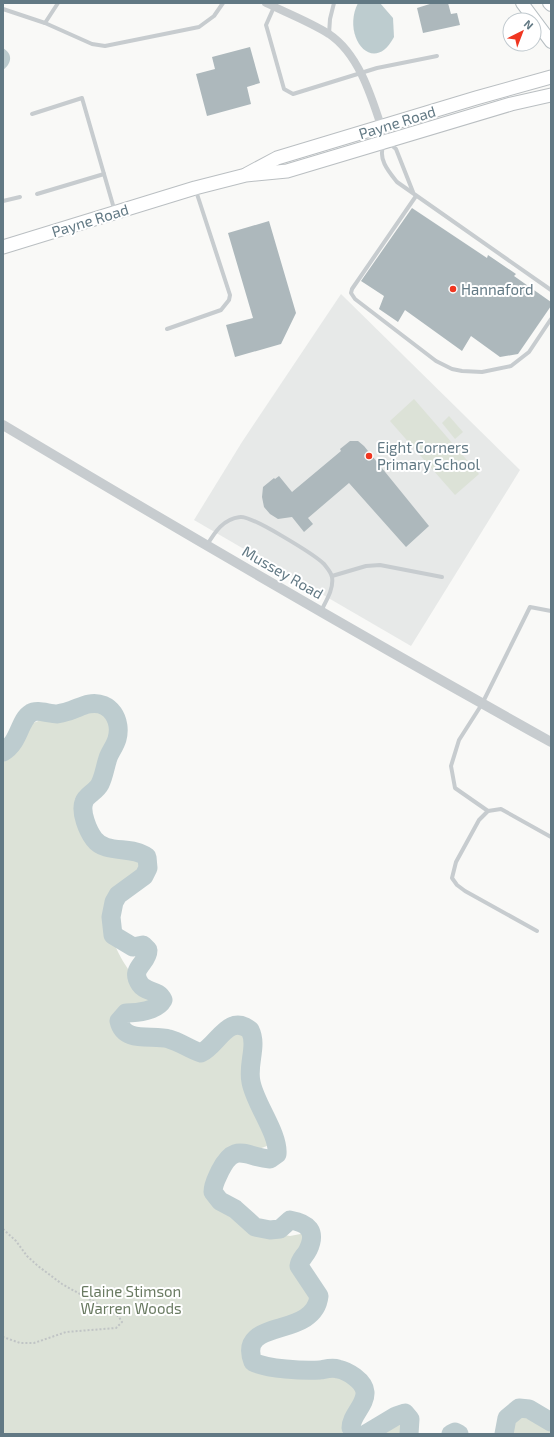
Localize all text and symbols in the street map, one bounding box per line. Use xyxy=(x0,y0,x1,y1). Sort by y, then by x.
north arrow xyxy=(502,12,542,52)
text: N xyxy=(522,17,536,32)
street label: Payne Road xyxy=(356,102,438,142)
street label: Payne Road xyxy=(49,200,131,240)
place label: Hannaford xyxy=(461,280,533,298)
marker: Hannaford xyxy=(448,284,458,294)
place label: Eight Corners Primary School xyxy=(377,438,480,473)
marker: Eight Corners Primary School xyxy=(364,451,374,461)
street label: Mussey Road xyxy=(239,542,327,602)
park label: Elaine Stimson Warren Woods xyxy=(80,1282,182,1317)

